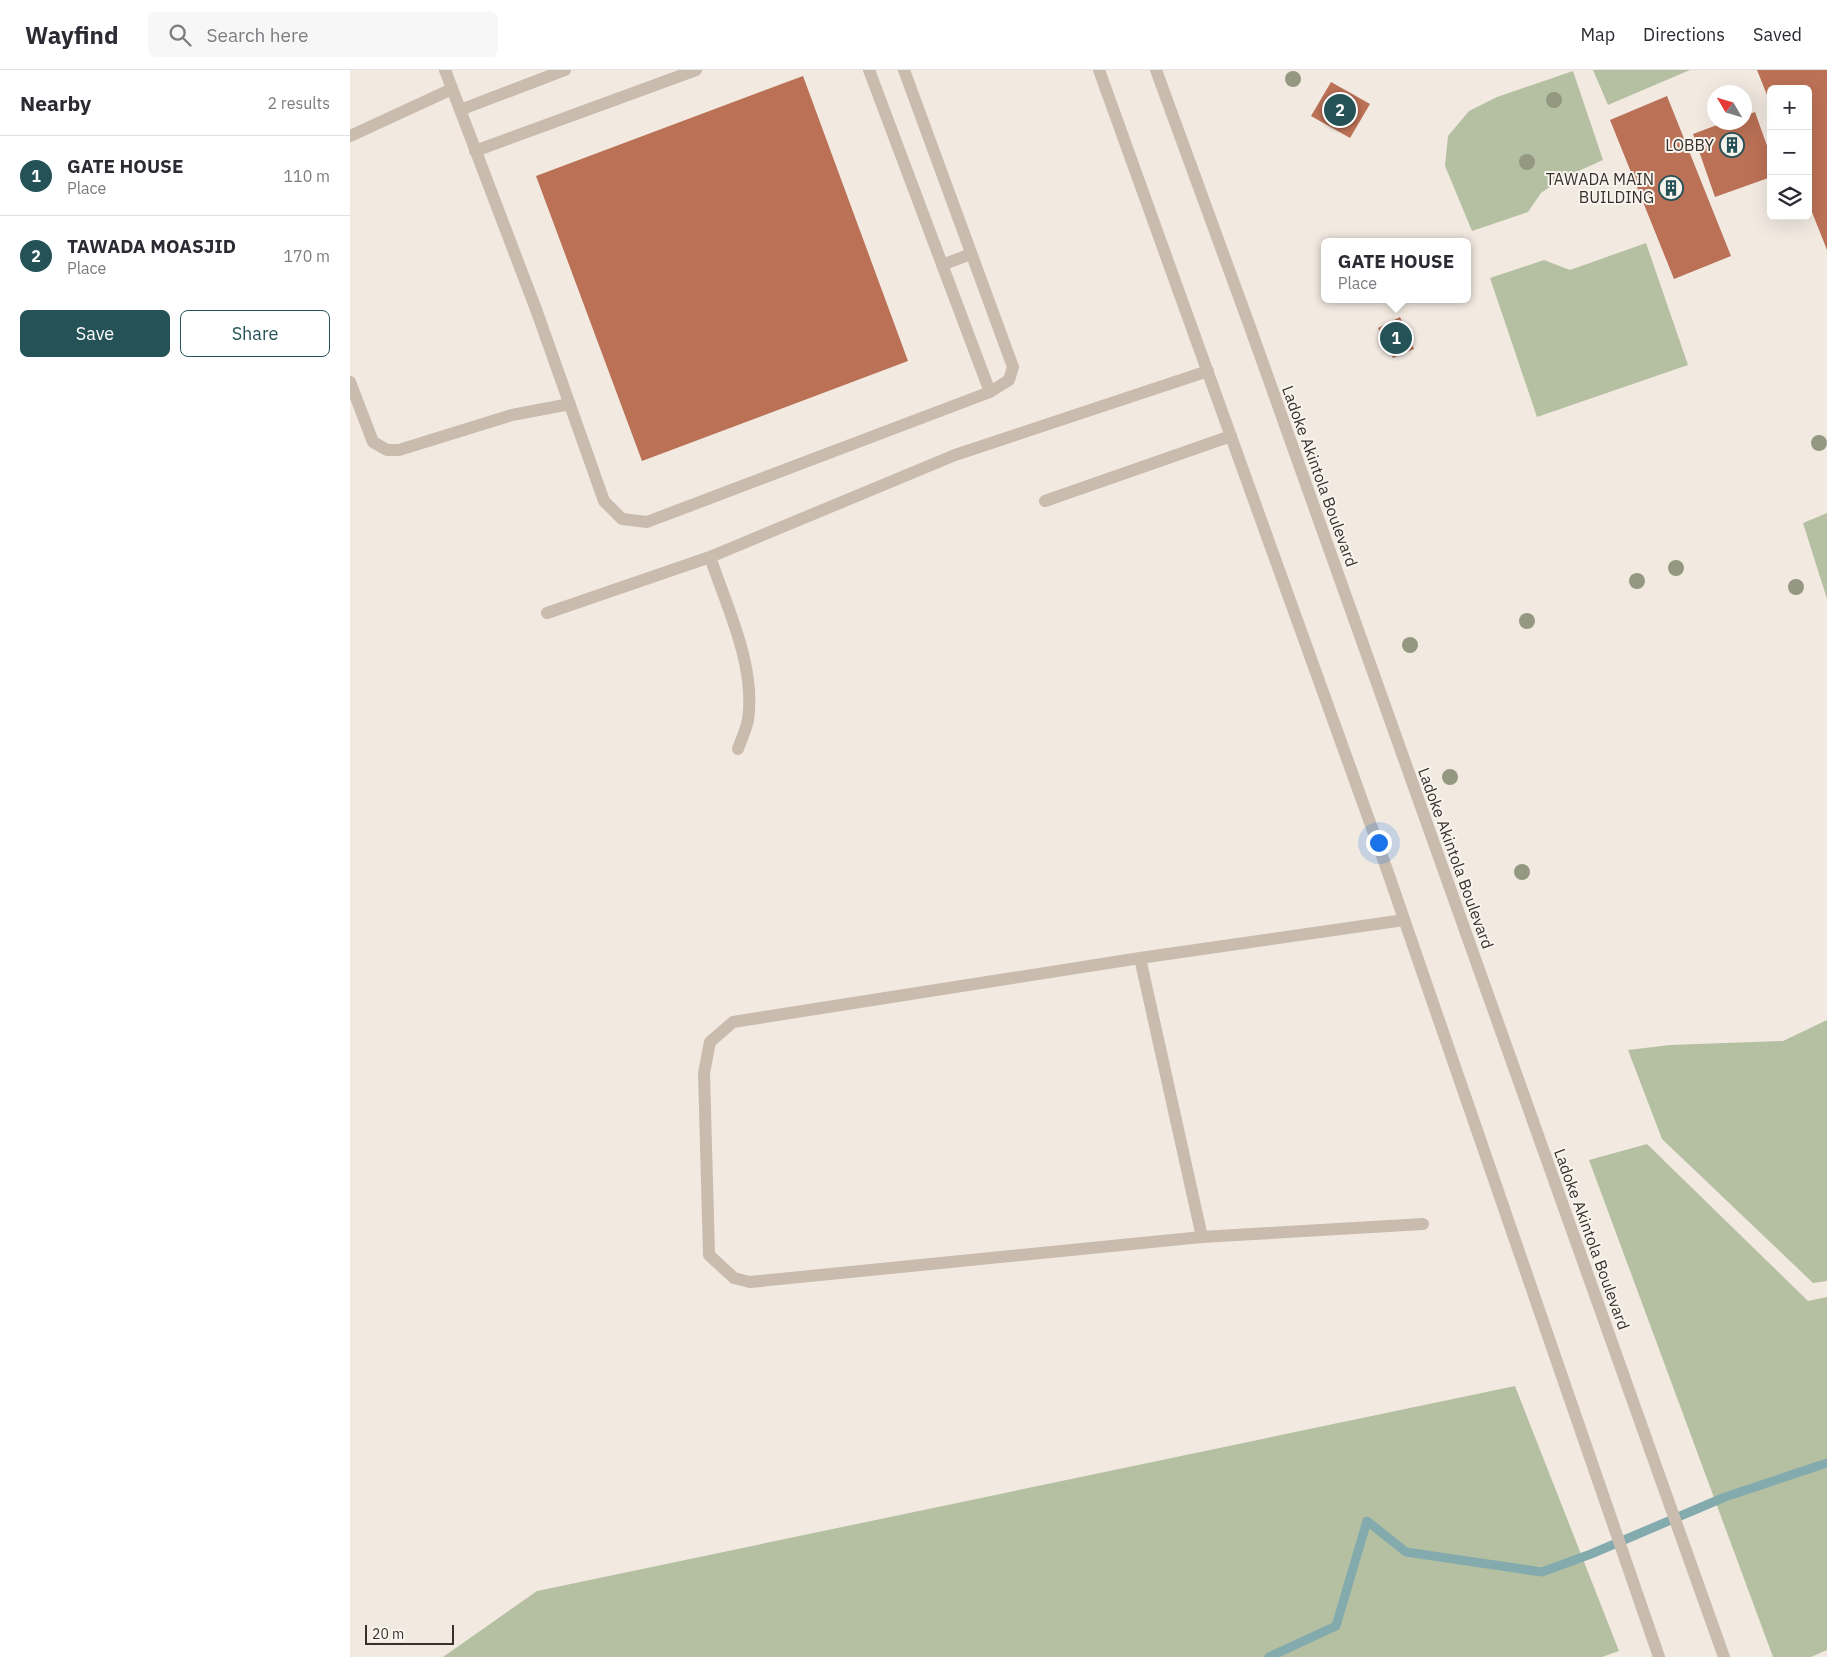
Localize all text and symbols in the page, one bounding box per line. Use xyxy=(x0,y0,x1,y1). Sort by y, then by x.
search box xyxy=(148,12,498,57)
text: Wayfind xyxy=(25,19,118,51)
icon: search xyxy=(166,21,194,49)
text: Search here xyxy=(206,23,308,47)
text: Map xyxy=(1580,23,1615,46)
text: Directions xyxy=(1643,23,1725,46)
text: Saved xyxy=(1753,23,1802,46)
north arrow xyxy=(1707,85,1752,130)
map controls xyxy=(1767,85,1812,220)
button: + xyxy=(1767,85,1812,130)
text: Nearby xyxy=(20,89,91,117)
pin: 2 xyxy=(1324,91,1356,129)
text: 2 results xyxy=(267,93,330,113)
button: − xyxy=(1767,130,1812,175)
building icon: LOBBY xyxy=(1719,132,1745,158)
place label: LOBBY xyxy=(1665,135,1714,155)
text: GATE HOUSE xyxy=(67,154,183,178)
text: 1 xyxy=(31,166,41,186)
text: 110 m xyxy=(283,166,330,186)
place label: TAWADA MAIN BUILDING xyxy=(1546,169,1654,207)
building icon: TAWADA MAIN BUILDING xyxy=(1658,175,1684,201)
button: layers xyxy=(1767,175,1812,220)
text: Place xyxy=(67,178,106,198)
text: TAWADA MOASJID xyxy=(67,234,236,258)
popup xyxy=(1321,238,1471,303)
text: 2 xyxy=(31,246,41,266)
text: 170 m xyxy=(283,246,330,266)
text: GATE HOUSE xyxy=(1338,249,1454,273)
text: Place xyxy=(67,258,106,278)
text: Place xyxy=(1338,273,1377,293)
button: Save xyxy=(20,310,170,357)
button: Share xyxy=(180,310,330,357)
pin: 1 xyxy=(1380,319,1412,357)
street label: Ladoke Akintola Boulevard xyxy=(1278,383,1362,569)
street label: Ladoke Akintola Boulevard xyxy=(1414,765,1498,951)
your location xyxy=(1366,830,1392,856)
street label: Ladoke Akintola Boulevard xyxy=(1550,1146,1634,1332)
scale bar xyxy=(365,1622,454,1645)
text: 20 m xyxy=(372,1625,404,1643)

